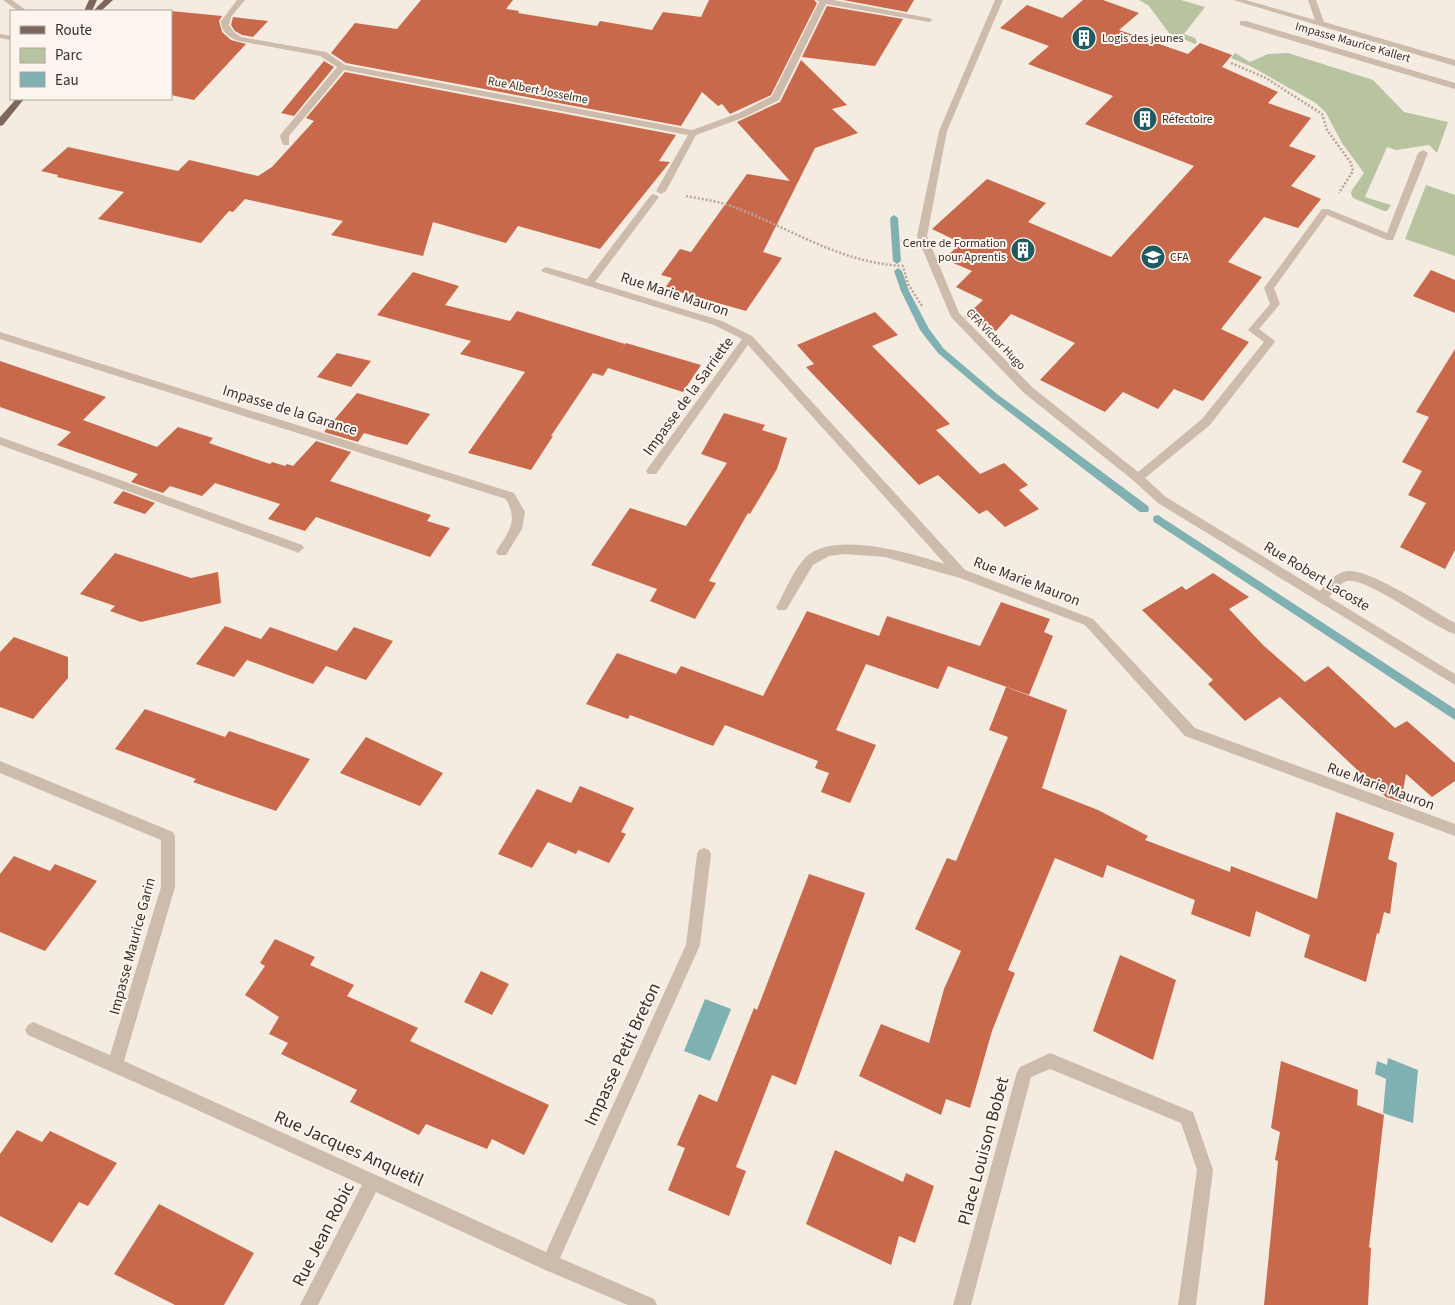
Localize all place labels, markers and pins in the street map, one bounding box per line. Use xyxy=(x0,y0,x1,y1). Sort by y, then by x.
building icon: Logis des jeunes xyxy=(1071,25,1097,51)
place label: Logis des jeunes xyxy=(1102,30,1184,47)
building icon: Réfectoire xyxy=(1132,106,1158,132)
place label: Réfectoire xyxy=(1162,111,1213,128)
place label: Centre de Formation pour Aprentis xyxy=(903,235,1006,266)
building icon: Centre de Formation pour Aprentis xyxy=(1010,237,1036,263)
school or university icon: CFA xyxy=(1140,244,1166,270)
place label: CFA xyxy=(1170,249,1189,266)

